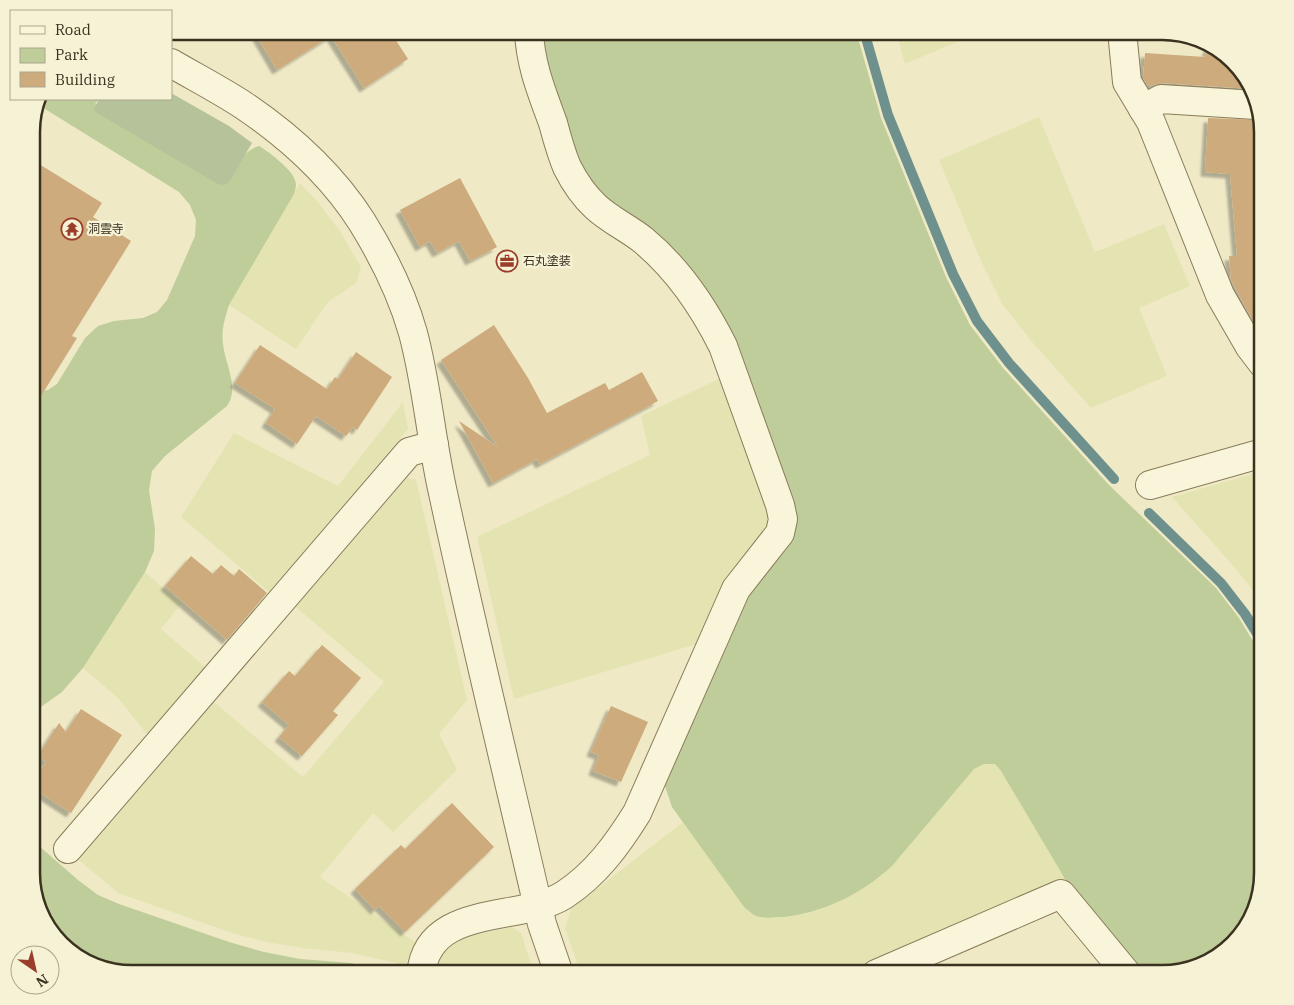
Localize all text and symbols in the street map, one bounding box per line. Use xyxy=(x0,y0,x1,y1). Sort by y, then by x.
legend xyxy=(10,10,172,100)
text: Road xyxy=(55,20,91,39)
text: Park xyxy=(55,45,88,64)
text: Building xyxy=(55,70,115,89)
temple icon: 洞雲寺 xyxy=(60,217,84,241)
place label: 洞雲寺 xyxy=(88,221,124,236)
office icon: 石丸塗装 xyxy=(495,249,519,273)
place label: 石丸塗装 xyxy=(523,253,571,268)
north arrow xyxy=(10,945,60,995)
text: N xyxy=(33,970,52,991)

